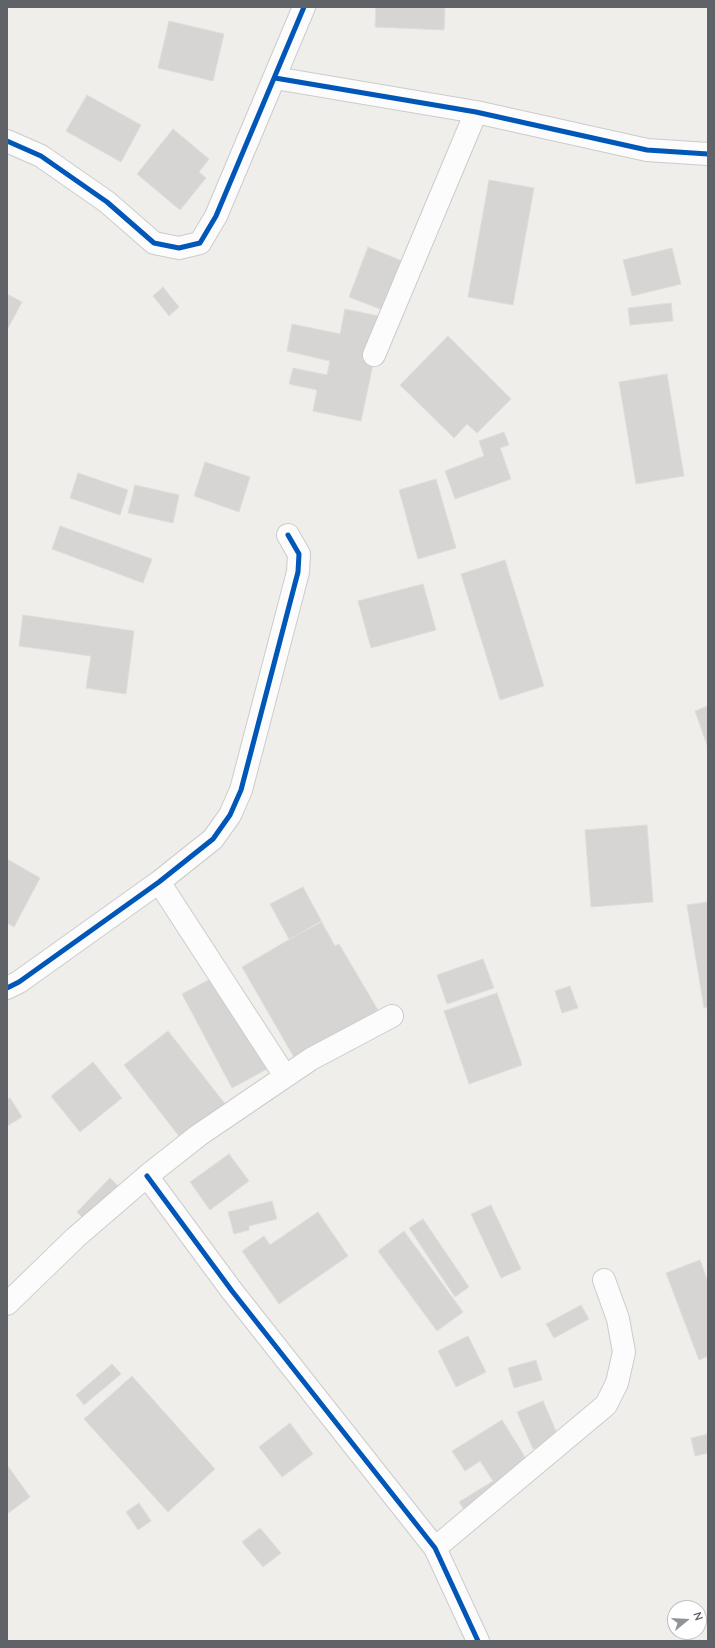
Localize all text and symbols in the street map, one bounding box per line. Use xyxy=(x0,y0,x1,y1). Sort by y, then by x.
north arrow xyxy=(667,1600,707,1640)
text: N xyxy=(690,1610,706,1623)

